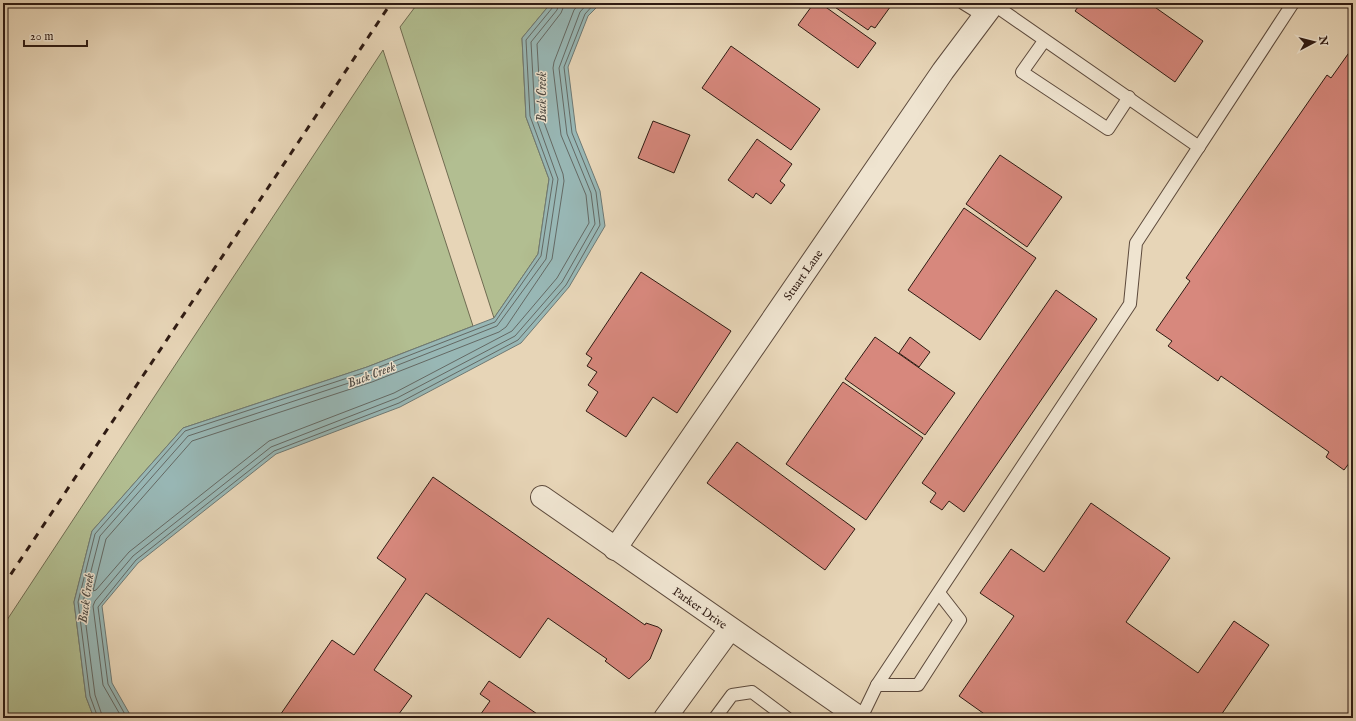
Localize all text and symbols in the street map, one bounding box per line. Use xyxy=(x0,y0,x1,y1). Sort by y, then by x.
scale bar xyxy=(24,22,87,48)
north arrow xyxy=(1294,22,1334,62)
text: 20 m xyxy=(30,29,53,44)
text: N xyxy=(1315,34,1331,47)
water label: Buck Creek xyxy=(534,71,551,122)
street label: Stuart Lane xyxy=(781,247,827,304)
water label: Buck Creek xyxy=(345,358,399,392)
water label: Buck Creek xyxy=(75,571,99,624)
street label: Parker Drive xyxy=(670,584,730,633)

